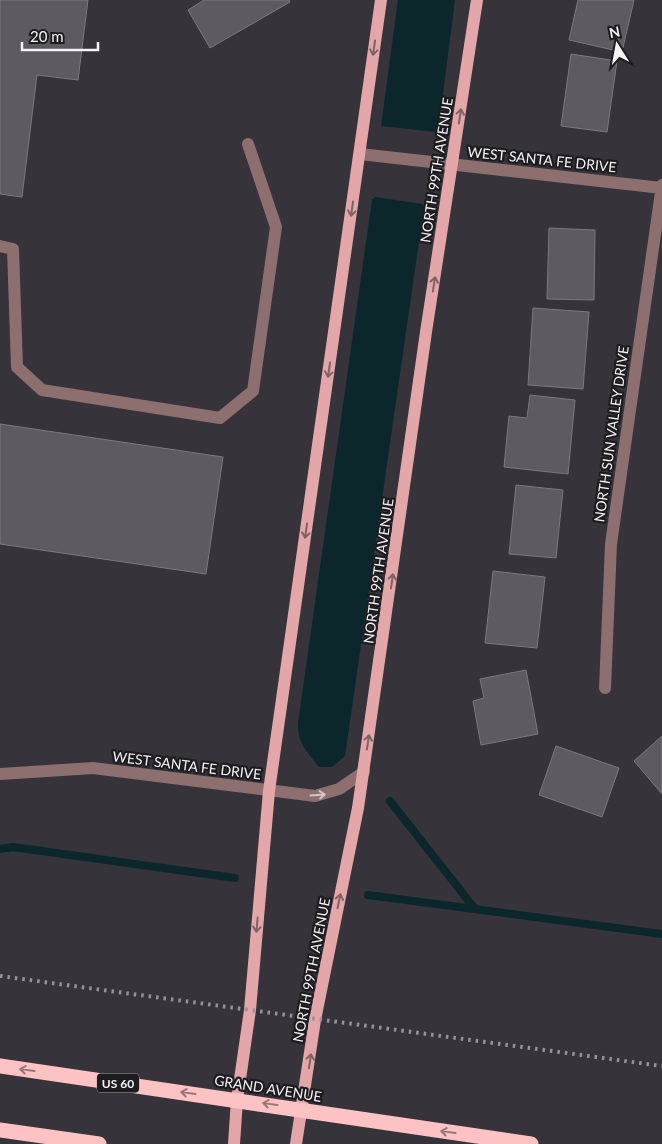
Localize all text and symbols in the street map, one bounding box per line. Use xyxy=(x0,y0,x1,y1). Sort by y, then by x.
scale bar xyxy=(22,20,99,52)
north arrow xyxy=(592,20,642,70)
text: N xyxy=(608,22,621,41)
text: 20 m xyxy=(30,27,64,45)
one-way arrow xyxy=(369,40,379,56)
street label: NORTH 99TH AVENUE xyxy=(416,96,456,244)
one-way arrow xyxy=(455,109,465,125)
street label: WEST SANTA FE DRIVE xyxy=(467,143,617,175)
one-way arrow xyxy=(347,201,357,217)
one-way arrow xyxy=(429,277,439,293)
street label: NORTH SUN VALLEY DRIVE xyxy=(590,345,632,523)
one-way arrow xyxy=(324,362,334,378)
street label: NORTH 99TH AVENUE xyxy=(359,497,397,645)
one-way arrow xyxy=(301,523,311,539)
one-way arrow xyxy=(387,573,397,589)
one-way arrow xyxy=(363,734,373,750)
street label: WEST SANTA FE DRIVE xyxy=(112,747,262,783)
one-way arrow xyxy=(309,790,325,800)
one-way arrow xyxy=(335,894,345,910)
street label: NORTH 99TH AVENUE xyxy=(289,896,333,1044)
one-way arrow xyxy=(253,917,262,933)
one-way arrow xyxy=(305,1053,315,1069)
one-way arrow xyxy=(20,1065,36,1075)
street label: GRAND AVENUE xyxy=(213,1071,323,1105)
road number: US 60 xyxy=(97,1074,139,1092)
one-way arrow xyxy=(181,1087,197,1097)
one-way arrow xyxy=(262,1099,278,1109)
one-way arrow xyxy=(440,1127,456,1137)

